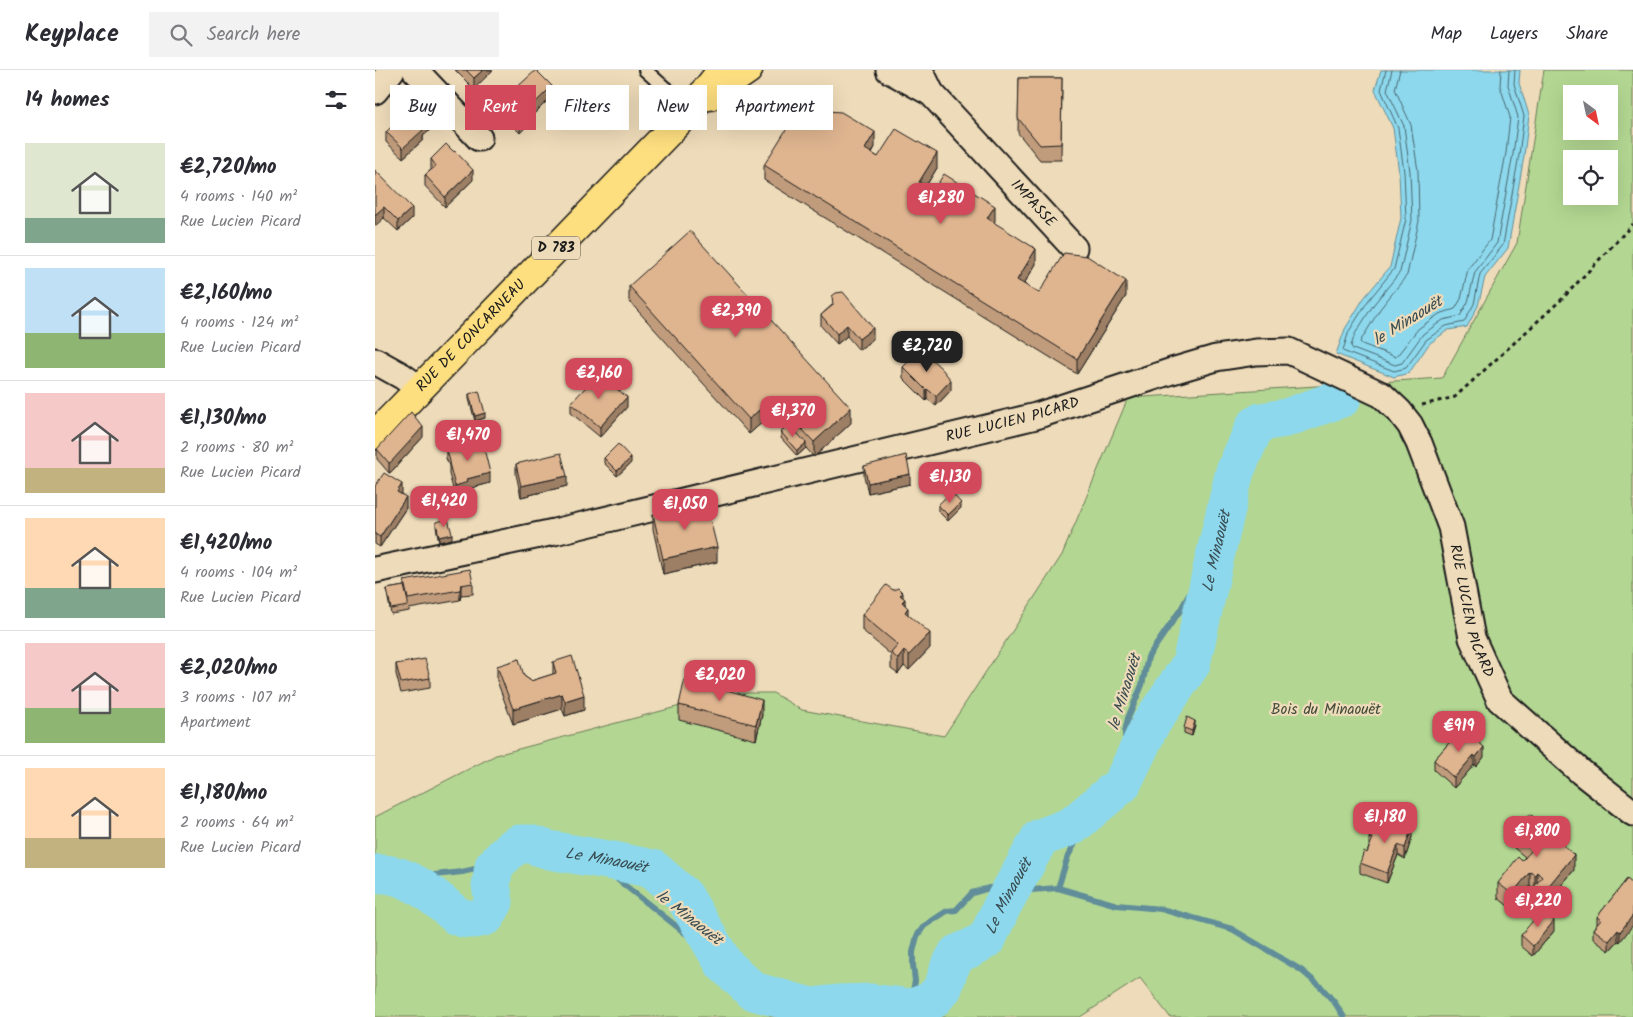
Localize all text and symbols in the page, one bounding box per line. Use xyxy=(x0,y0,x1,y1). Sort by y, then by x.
search box xyxy=(149,12,499,57)
text: Keyplace xyxy=(25,15,119,54)
text: Search here xyxy=(207,20,300,50)
text: Map xyxy=(1431,20,1462,49)
text: Layers xyxy=(1490,20,1538,49)
text: Share xyxy=(1566,20,1608,49)
icon: search xyxy=(167,21,195,49)
text: 14 homes xyxy=(25,84,110,117)
chip: Buy xyxy=(390,85,455,130)
chip: Rent xyxy=(465,85,536,130)
chip: Filters xyxy=(546,85,629,130)
chip: New xyxy=(639,85,707,130)
chip: Apartment xyxy=(717,85,833,130)
north arrow xyxy=(1563,85,1617,140)
map controls xyxy=(1563,85,1618,205)
icon: filters xyxy=(322,86,350,114)
button: locate xyxy=(1563,150,1618,205)
text: €2,720/mo xyxy=(180,151,277,184)
icon: home xyxy=(65,163,125,223)
street label: IMPASSE xyxy=(1004,174,1063,234)
pin: €1,280 xyxy=(900,182,982,225)
text: 4 rooms · 140 m² xyxy=(180,184,297,209)
text: €1,280 xyxy=(918,186,964,211)
text: Rue Lucien Picard xyxy=(180,209,301,234)
road number: D 783 xyxy=(532,237,580,260)
street label: RUE DE CONCARNEAU xyxy=(410,274,532,398)
text: €2,160/mo xyxy=(180,277,272,310)
icon: home xyxy=(65,288,125,348)
water label: le Minaouët xyxy=(1368,288,1450,352)
pin: €2,390 xyxy=(695,296,777,338)
text: €2,390 xyxy=(712,299,760,324)
text: 4 rooms · 124 m² xyxy=(180,310,298,335)
pin: €2,720 xyxy=(886,330,968,373)
text: €2,720 xyxy=(903,334,951,359)
text: Rue Lucien Picard xyxy=(180,335,301,360)
pin: €2,160 xyxy=(558,358,640,400)
text: €2,160 xyxy=(576,361,622,386)
street label: RUE LUCIEN PICARD xyxy=(943,390,1083,449)
pin: €1,370 xyxy=(752,396,834,438)
text: €1,370 xyxy=(771,399,815,424)
text: €1,130/mo xyxy=(180,402,266,435)
icon: home xyxy=(65,413,125,473)
pin: €1,470 xyxy=(427,420,509,462)
text: €1,470 xyxy=(446,423,490,448)
text: 2 rooms · 80 m² xyxy=(180,435,293,460)
text: Rue Lucien Picard xyxy=(180,460,301,485)
pin: €1,130 xyxy=(909,462,991,504)
text: €1,130 xyxy=(930,465,970,490)
pin: €1,420 xyxy=(403,486,485,528)
pin: €1,050 xyxy=(644,488,726,531)
text: €1,420 xyxy=(421,489,467,514)
text: €1,050 xyxy=(663,492,707,517)
water label: Le Minaouët xyxy=(1195,505,1238,594)
text: €1,420/mo xyxy=(180,527,272,560)
icon: home xyxy=(65,538,125,598)
street label: RUE LUCIEN PICARD xyxy=(1443,542,1501,682)
text: 4 rooms · 104 m² xyxy=(180,560,297,585)
text: Rue Lucien Picard xyxy=(180,585,301,610)
water label: le Minaouët xyxy=(1102,648,1149,733)
text: €2,020/mo xyxy=(180,652,278,685)
pin: €2,020 xyxy=(679,660,761,702)
icon: home xyxy=(65,663,125,723)
text: €2,020 xyxy=(695,663,745,688)
text: 3 rooms · 107 m² xyxy=(180,685,296,710)
park label: Bois du Minaouët xyxy=(1271,698,1381,722)
text: Apartment xyxy=(180,710,251,735)
pin: €919 xyxy=(1429,710,1489,753)
text: €919 xyxy=(1443,714,1475,739)
text: €1,180/mo xyxy=(180,777,267,810)
icon: home xyxy=(65,788,125,848)
pin: €1,180 xyxy=(1344,802,1426,844)
text: €1,180 xyxy=(1364,805,1406,830)
text: 2 rooms · 64 m² xyxy=(180,810,293,835)
pin: €1,800 xyxy=(1496,816,1578,858)
text: €1,800 xyxy=(1514,819,1560,844)
text: Rue Lucien Picard xyxy=(180,835,301,860)
water label: Le Minaouët xyxy=(564,841,653,881)
water label: Le Minaouët xyxy=(978,851,1040,938)
water label: le Minaouët xyxy=(651,884,730,954)
pin: €1,220 xyxy=(1497,886,1579,928)
text: €1,220 xyxy=(1515,889,1561,914)

